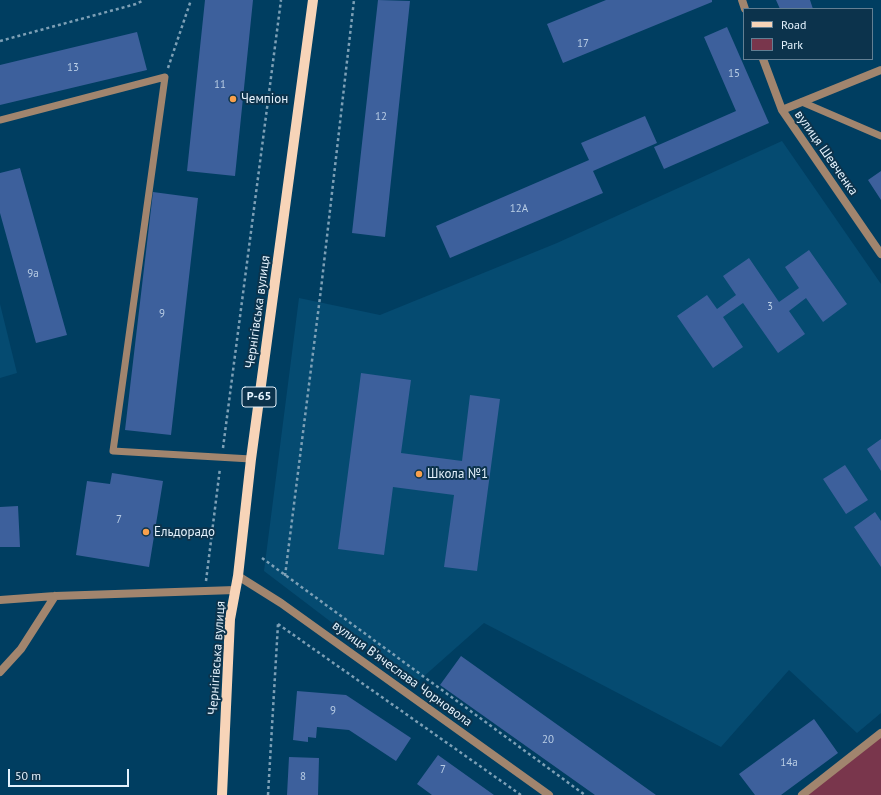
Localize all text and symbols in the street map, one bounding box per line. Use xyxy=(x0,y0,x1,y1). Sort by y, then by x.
legend xyxy=(743,8,873,60)
text: Road xyxy=(781,17,806,32)
house number: 17 xyxy=(577,37,589,51)
text: Park xyxy=(781,37,803,52)
house number: 13 xyxy=(67,61,79,75)
house number: 15 xyxy=(728,67,740,81)
house number: 11 xyxy=(214,78,226,92)
place label: Чемпіон xyxy=(241,91,288,107)
marker: Чемпіон xyxy=(228,94,238,104)
street label: вулиця Шевченка xyxy=(791,108,861,198)
house number: 12 xyxy=(375,110,387,124)
house number: 12А xyxy=(510,202,528,216)
street label: Чернігівська вулиця xyxy=(242,254,274,370)
house number: 9а xyxy=(27,267,39,281)
house number: 3 xyxy=(767,300,773,314)
house number: 9 xyxy=(159,307,165,321)
road number: Р-65 xyxy=(242,387,276,407)
place label: Школа №1 xyxy=(427,466,488,482)
marker: Школа №1 xyxy=(414,469,424,479)
house number: 7 xyxy=(116,513,122,527)
place label: Ельдорадо xyxy=(154,524,215,540)
marker: Ельдорадо xyxy=(141,527,151,537)
street label: Чернігівська вулиця xyxy=(205,601,229,715)
street label: вулиця В'ячеслава Чорновола xyxy=(329,618,475,730)
house number: 9 xyxy=(330,704,336,718)
house number: 20 xyxy=(542,733,554,747)
house number: 14а xyxy=(780,756,798,770)
scale bar xyxy=(10,761,131,787)
house number: 7 xyxy=(440,763,446,777)
text: 50 m xyxy=(15,768,41,783)
house number: 8 xyxy=(300,770,306,784)

